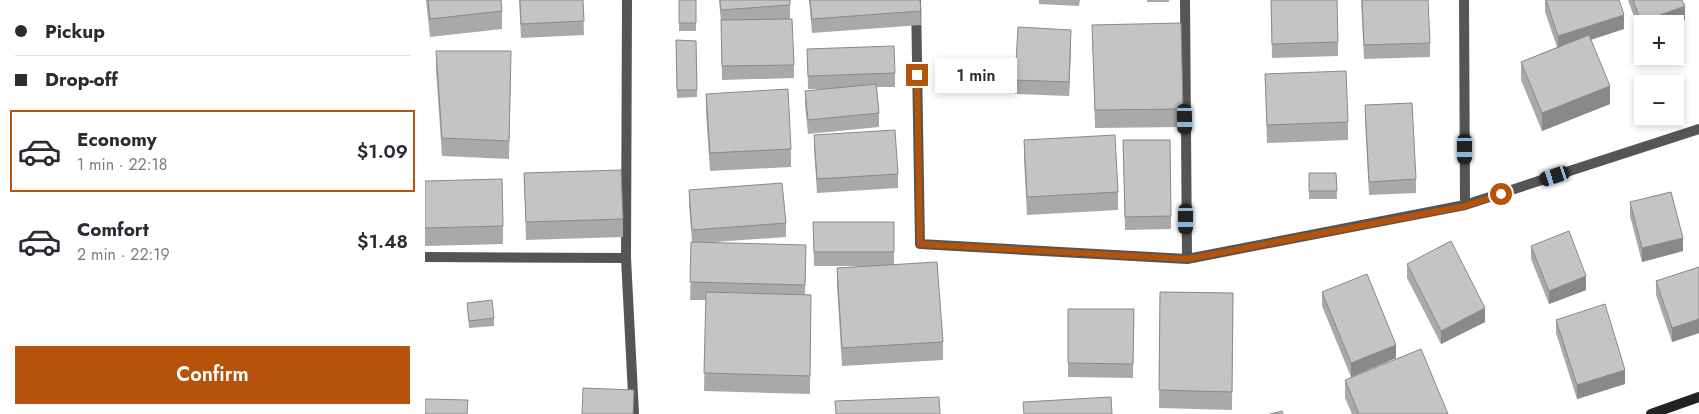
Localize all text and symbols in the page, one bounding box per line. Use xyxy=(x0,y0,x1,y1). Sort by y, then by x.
map controls xyxy=(1634,15,1684,125)
button: + xyxy=(1634,15,1684,65)
text: Pickup xyxy=(45,18,105,45)
callout: 1 min xyxy=(935,58,1017,92)
route end xyxy=(906,64,928,86)
text: 1 min xyxy=(957,64,995,87)
text: Drop-off xyxy=(45,66,118,93)
button: − xyxy=(1634,75,1684,125)
car xyxy=(1177,104,1192,134)
text: Economy xyxy=(77,126,157,153)
icon: car xyxy=(17,129,62,174)
car xyxy=(1457,134,1472,164)
text: $1.09 xyxy=(357,138,408,165)
text: 1 min · 22:18 xyxy=(77,153,167,176)
car xyxy=(1538,164,1571,188)
route start xyxy=(1490,183,1512,205)
car xyxy=(1178,204,1193,234)
text: Comfort xyxy=(77,216,149,243)
icon: car xyxy=(17,219,62,264)
text: $1.48 xyxy=(357,228,408,255)
text: 2 min · 22:19 xyxy=(77,243,170,266)
button: Confirm xyxy=(15,346,410,404)

